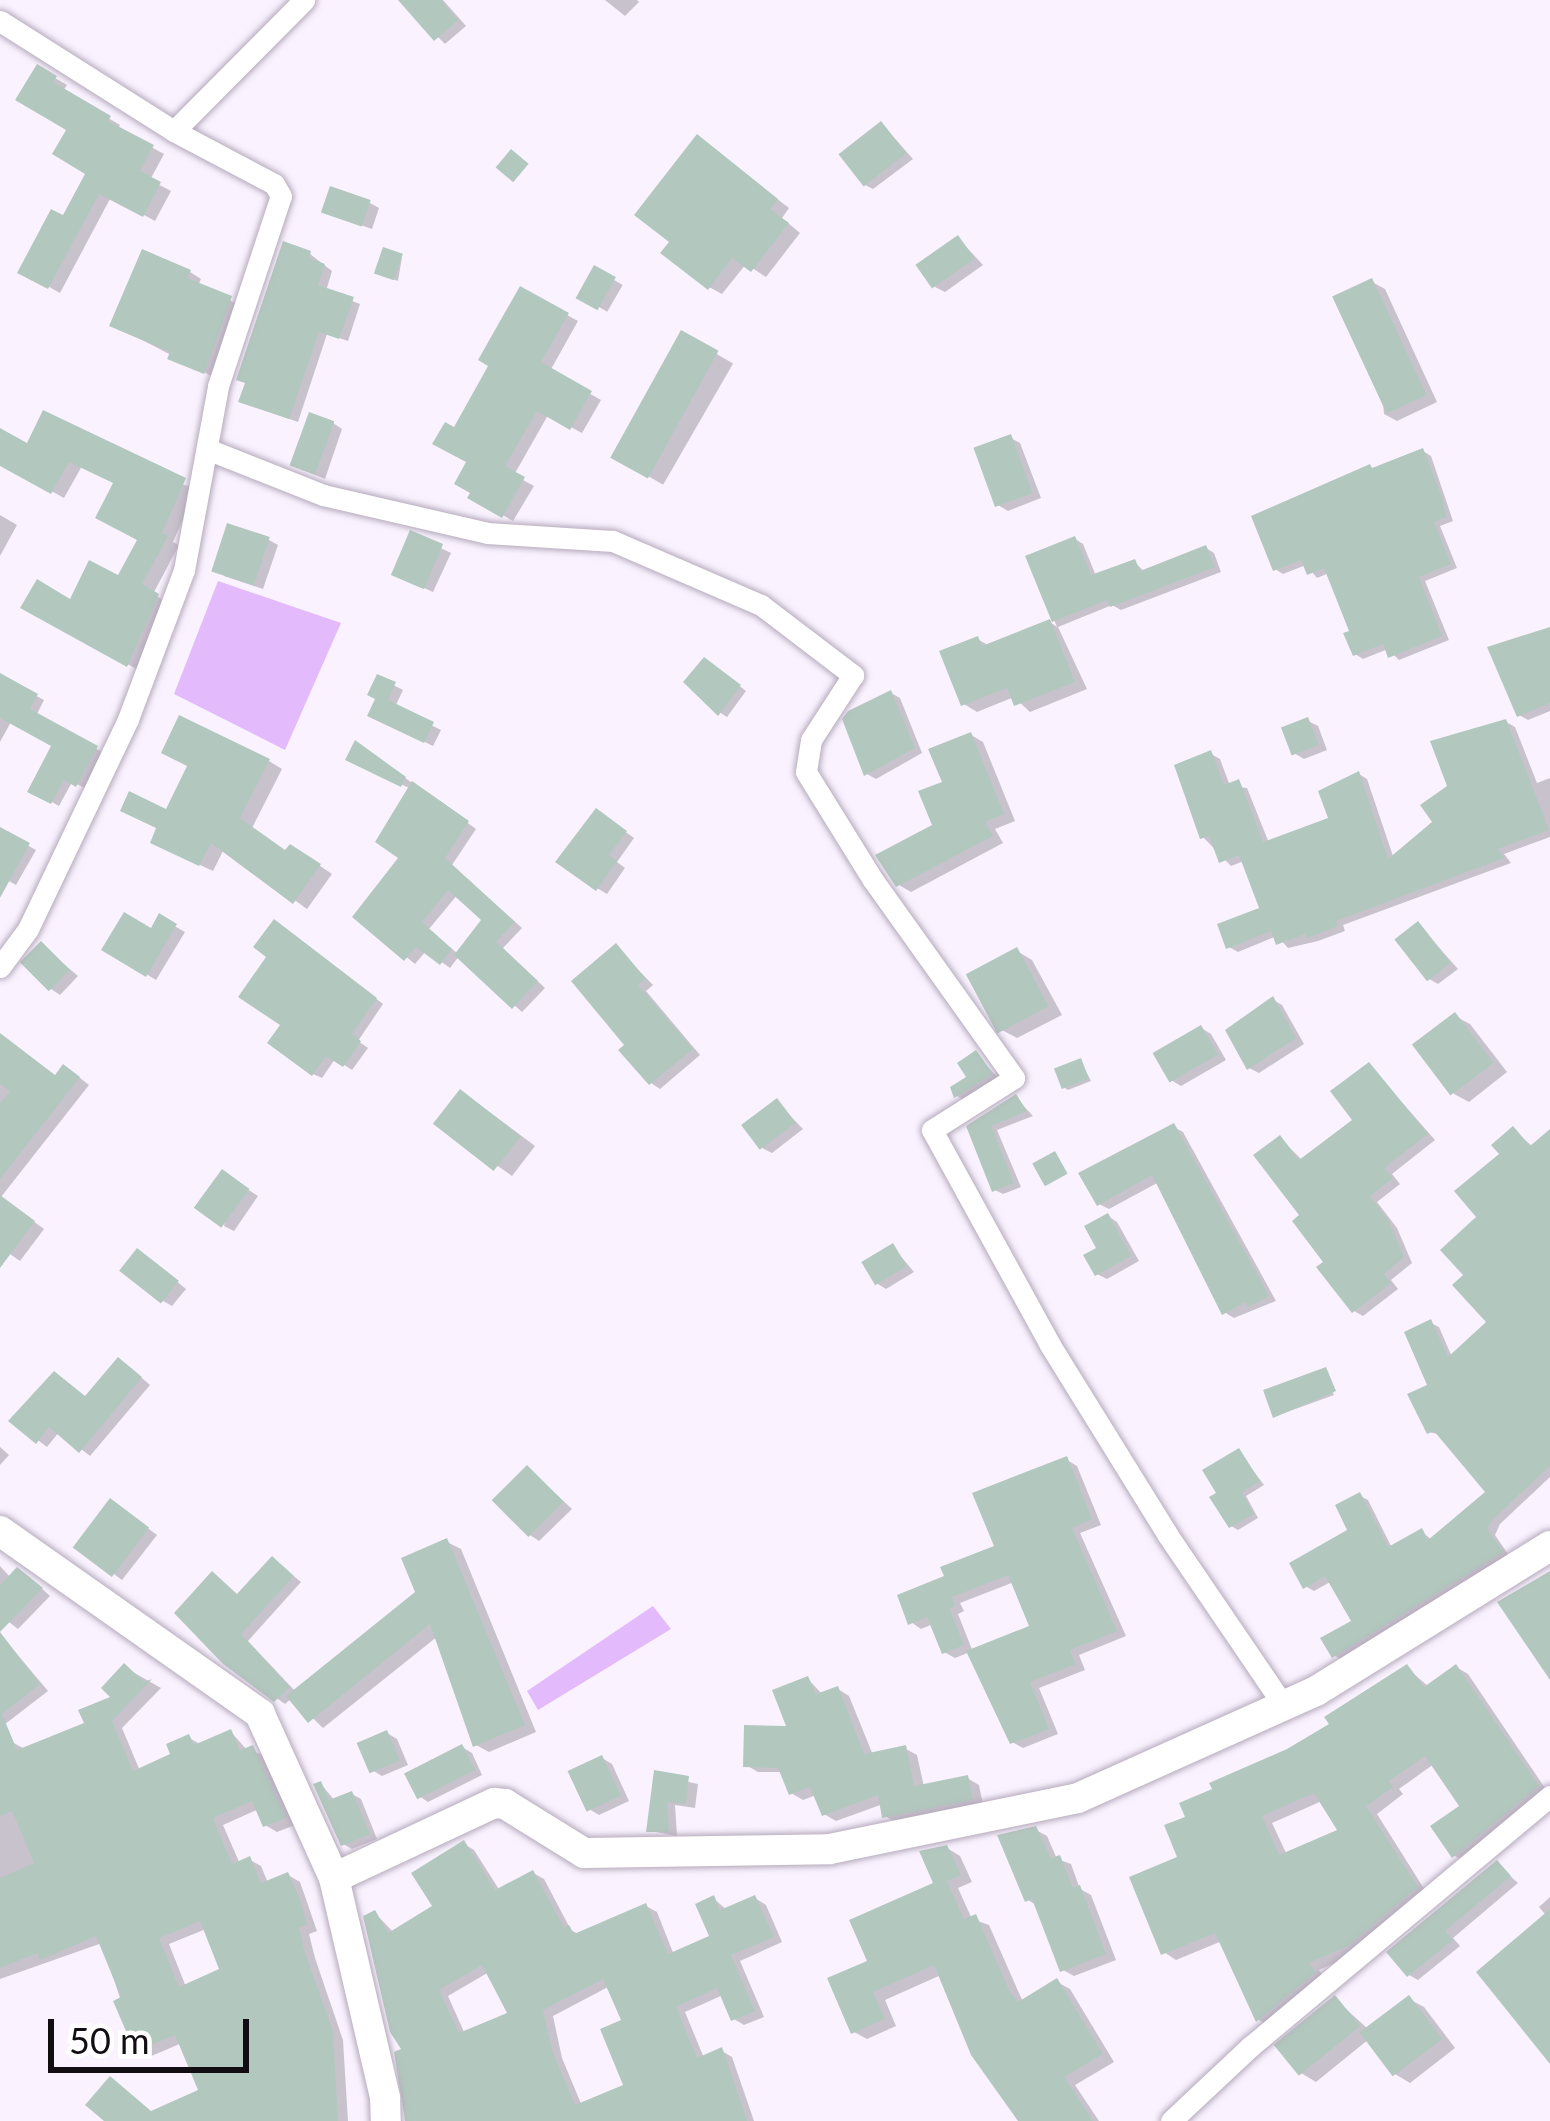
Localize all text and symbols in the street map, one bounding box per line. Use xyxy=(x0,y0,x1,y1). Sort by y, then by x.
scale bar xyxy=(54,1995,255,2069)
text: 50 m xyxy=(69,2018,150,2062)

